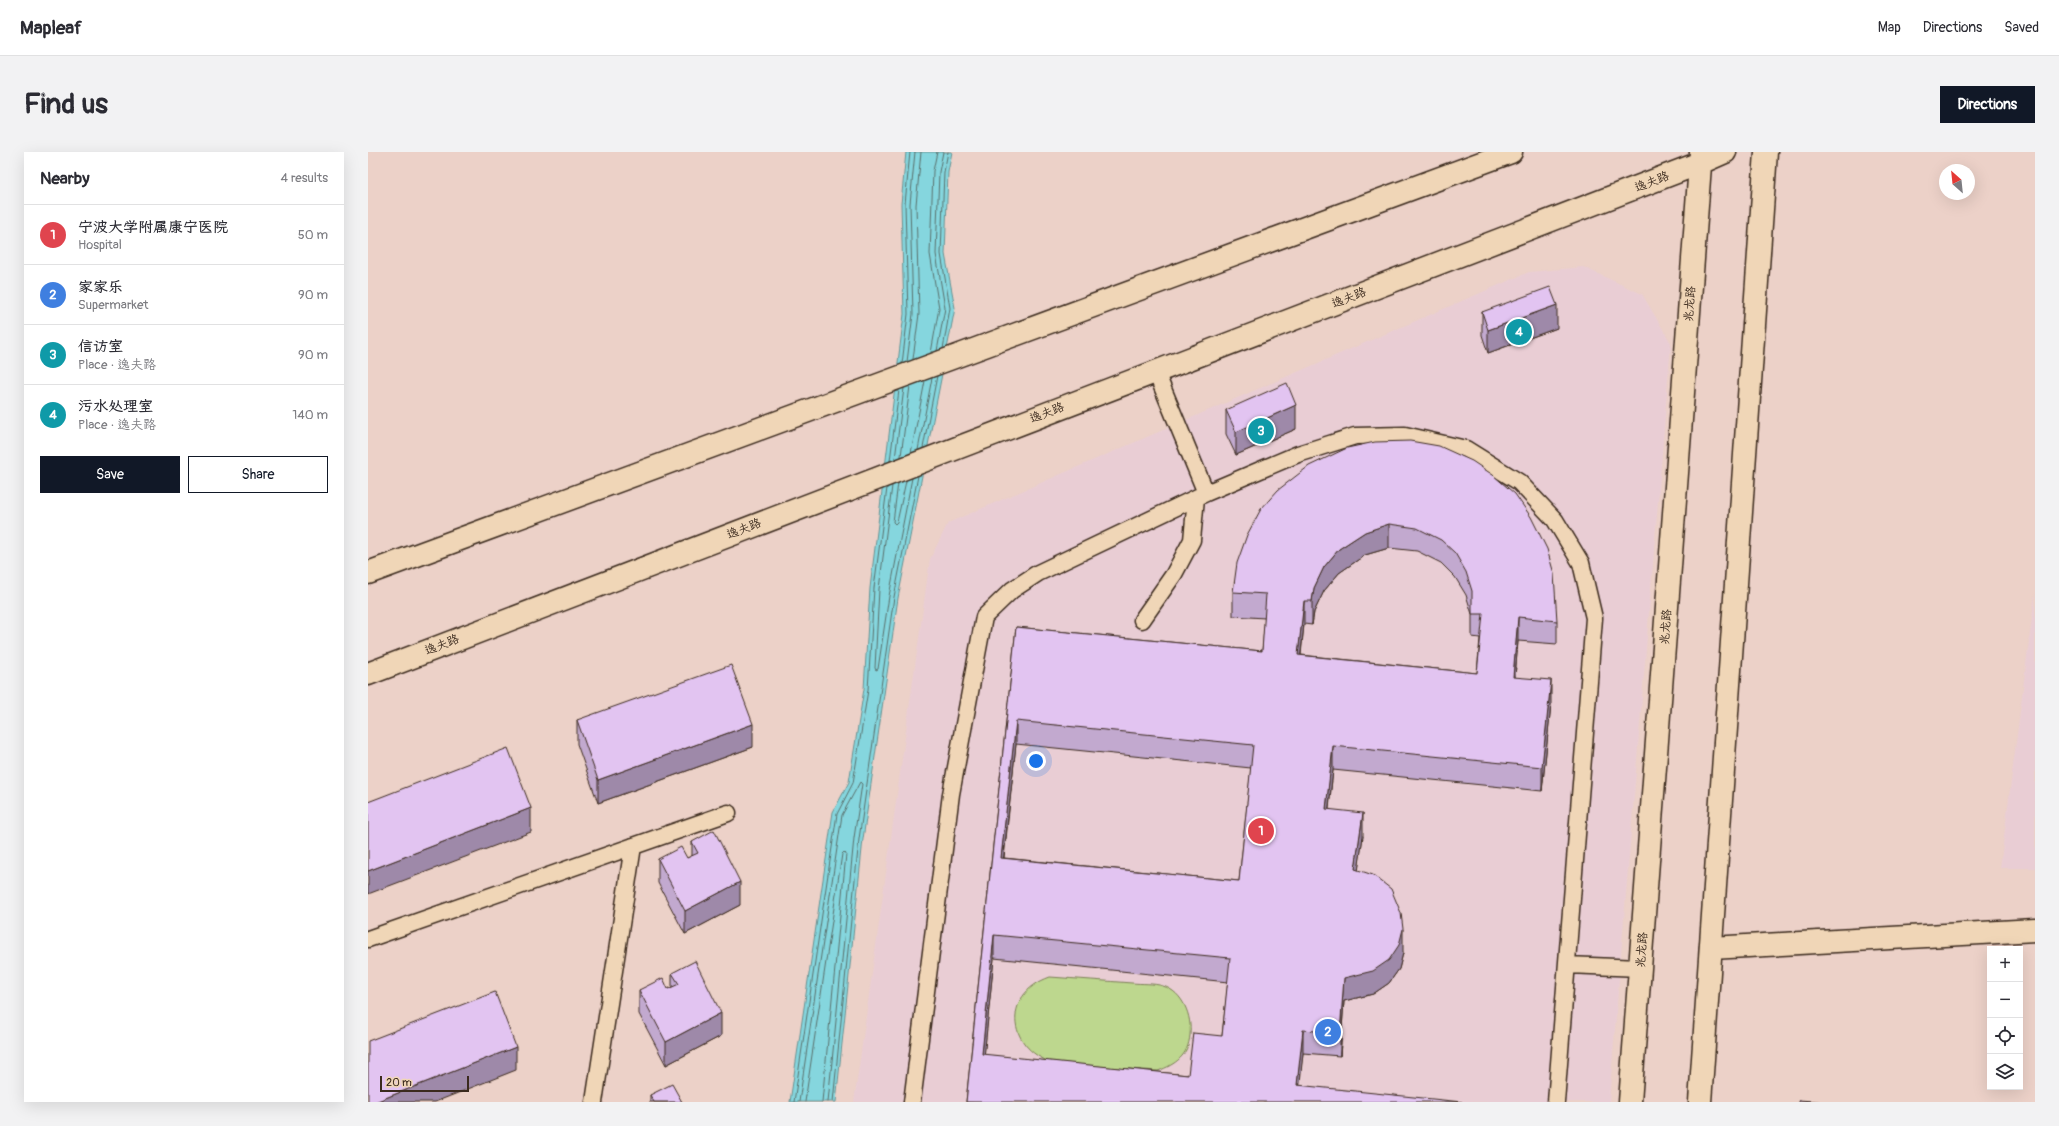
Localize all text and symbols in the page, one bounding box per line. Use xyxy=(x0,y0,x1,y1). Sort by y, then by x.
text: Mapleaf xyxy=(20,16,82,40)
text: Map xyxy=(1878,19,1901,36)
text: Directions xyxy=(1923,19,1982,36)
text: Saved xyxy=(2004,19,2039,36)
button: Directions xyxy=(1940,86,2035,123)
text: Find us xyxy=(24,87,108,122)
north arrow xyxy=(1939,164,1975,200)
text: Nearby xyxy=(40,168,89,189)
street label: 逸夫路 xyxy=(1633,169,1671,195)
text: 4 results xyxy=(281,170,328,186)
text: 宁波大学附属康宁医院 xyxy=(78,218,228,237)
text: 1 xyxy=(50,227,56,243)
text: 50 m xyxy=(298,227,328,243)
text: Hospital xyxy=(78,237,122,253)
text: 家家乐 xyxy=(78,278,123,297)
street label: 逸夫路 xyxy=(1330,285,1368,311)
street label: 兆龙路 xyxy=(1681,286,1699,322)
text: 2 xyxy=(49,287,57,303)
text: 90 m xyxy=(298,287,328,303)
text: Supermarket xyxy=(78,297,149,313)
pin: 4 xyxy=(1506,317,1532,347)
text: 信访室 xyxy=(78,337,123,356)
text: 3 xyxy=(49,347,57,363)
text: 90 m xyxy=(298,347,328,363)
text: Place · 逸夫路 xyxy=(78,357,156,373)
text: 污水处理室 xyxy=(78,397,153,416)
street label: 逸夫路 xyxy=(1028,400,1066,426)
text: 4 xyxy=(49,407,57,423)
text: 140 m xyxy=(292,407,328,423)
pin: 3 xyxy=(1248,416,1274,446)
text: Place · 逸夫路 xyxy=(78,417,156,433)
button: Save xyxy=(40,456,180,493)
button: Share xyxy=(188,456,328,493)
street label: 逸夫路 xyxy=(725,516,763,542)
street label: 兆龙路 xyxy=(1657,609,1675,645)
street label: 逸夫路 xyxy=(423,632,461,658)
your location xyxy=(1026,751,1046,771)
pin: 1 xyxy=(1248,816,1274,846)
street label: 兆龙路 xyxy=(1633,932,1651,968)
map controls xyxy=(1987,946,2023,1090)
button: + xyxy=(1987,946,2023,982)
button: − xyxy=(1987,982,2023,1018)
pin: 2 xyxy=(1315,1017,1341,1047)
button: locate xyxy=(1987,1018,2023,1054)
button: layers xyxy=(1987,1054,2023,1090)
scale bar xyxy=(380,1074,469,1093)
text: 20 m xyxy=(386,1076,412,1089)

